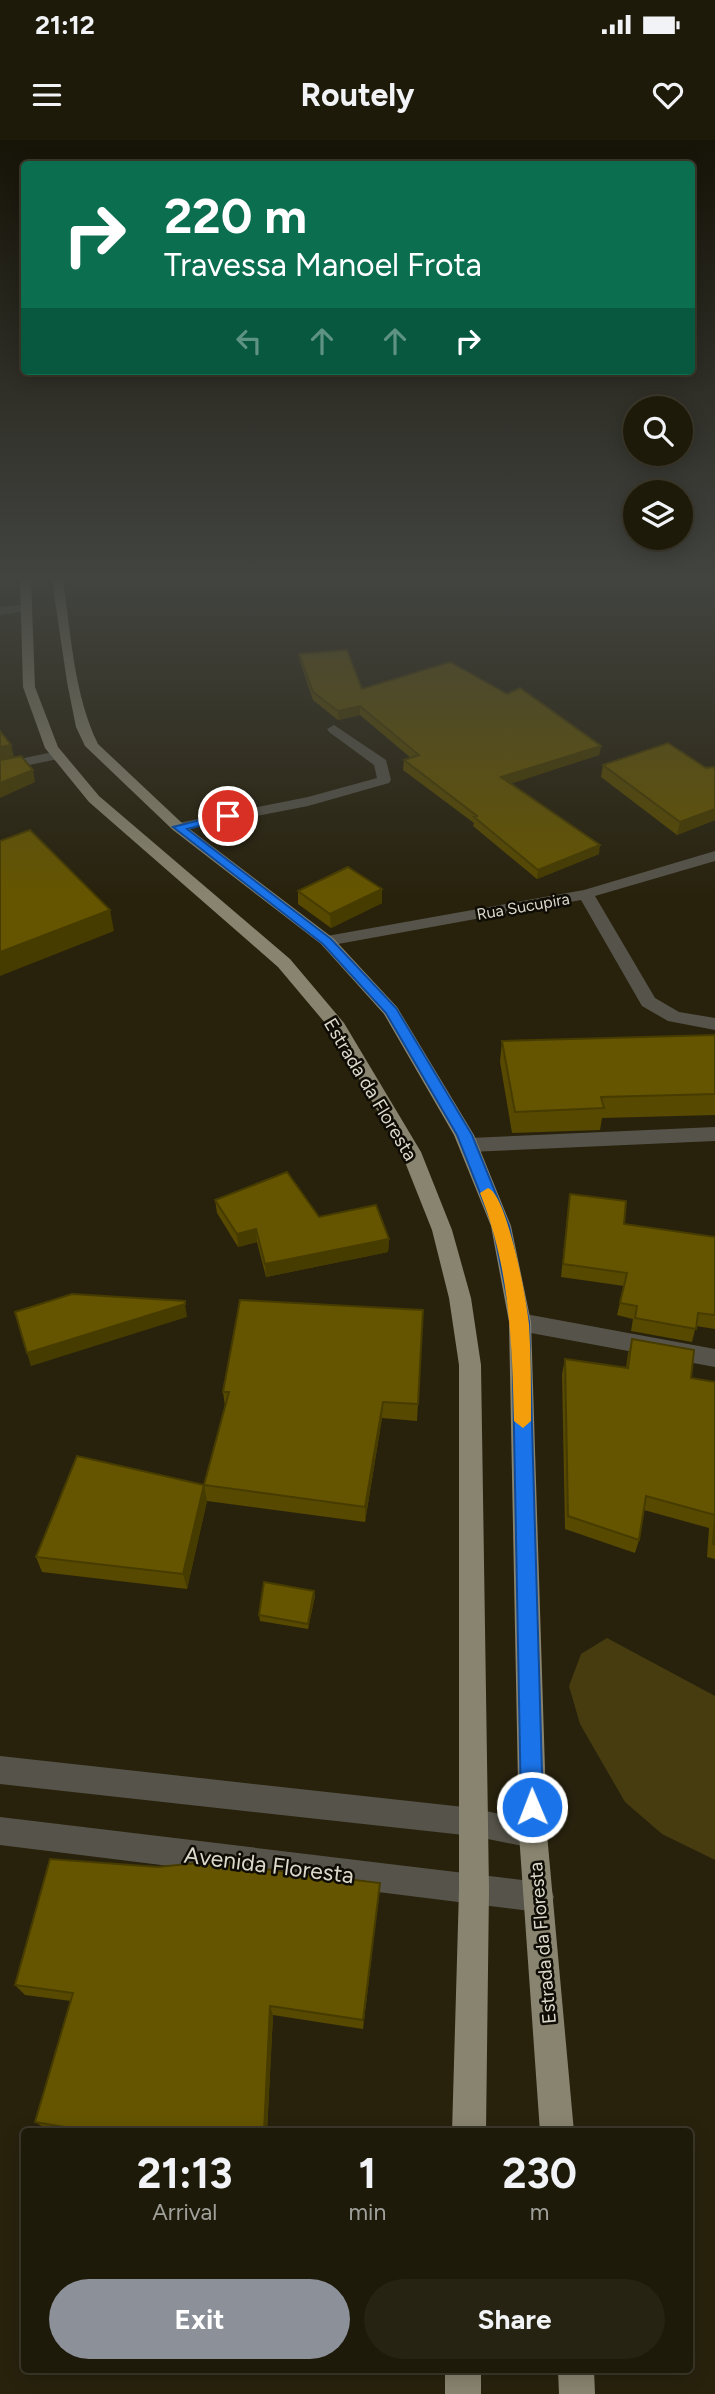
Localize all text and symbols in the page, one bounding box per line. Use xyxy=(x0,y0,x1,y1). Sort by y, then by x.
text: 21:12 xyxy=(35,9,95,41)
icon: menu xyxy=(28,76,66,114)
text: Routely xyxy=(300,76,415,114)
icon: heart xyxy=(649,76,687,114)
text: 220 m xyxy=(164,186,307,245)
icon: right xyxy=(49,189,140,280)
text: Travessa Manoel Frota xyxy=(164,246,482,284)
icon: left xyxy=(230,322,268,360)
icon: ahead xyxy=(303,322,341,360)
icon: ahead xyxy=(376,322,414,360)
icon: right xyxy=(449,322,487,360)
map controls xyxy=(623,396,693,550)
button: search xyxy=(623,396,693,466)
button: layers xyxy=(623,480,693,550)
pin xyxy=(198,786,258,846)
icon: arrive xyxy=(209,797,247,835)
street label: Rua Sucupira xyxy=(475,889,571,924)
street label: Estrada da Floresta xyxy=(319,1014,422,1165)
position arrow xyxy=(495,1770,569,1844)
street label: Avenida Floresta xyxy=(182,1841,356,1889)
street label: Estrada da Floresta xyxy=(524,1861,561,2025)
text: 21:13 xyxy=(137,2148,233,2199)
text: 1 xyxy=(359,2148,376,2199)
text: 230 xyxy=(502,2148,577,2199)
text: Arrival xyxy=(152,2198,217,2226)
text: min xyxy=(349,2198,386,2226)
text: m xyxy=(530,2198,549,2226)
button: Exit xyxy=(49,2279,350,2359)
button: Share xyxy=(364,2279,665,2359)

